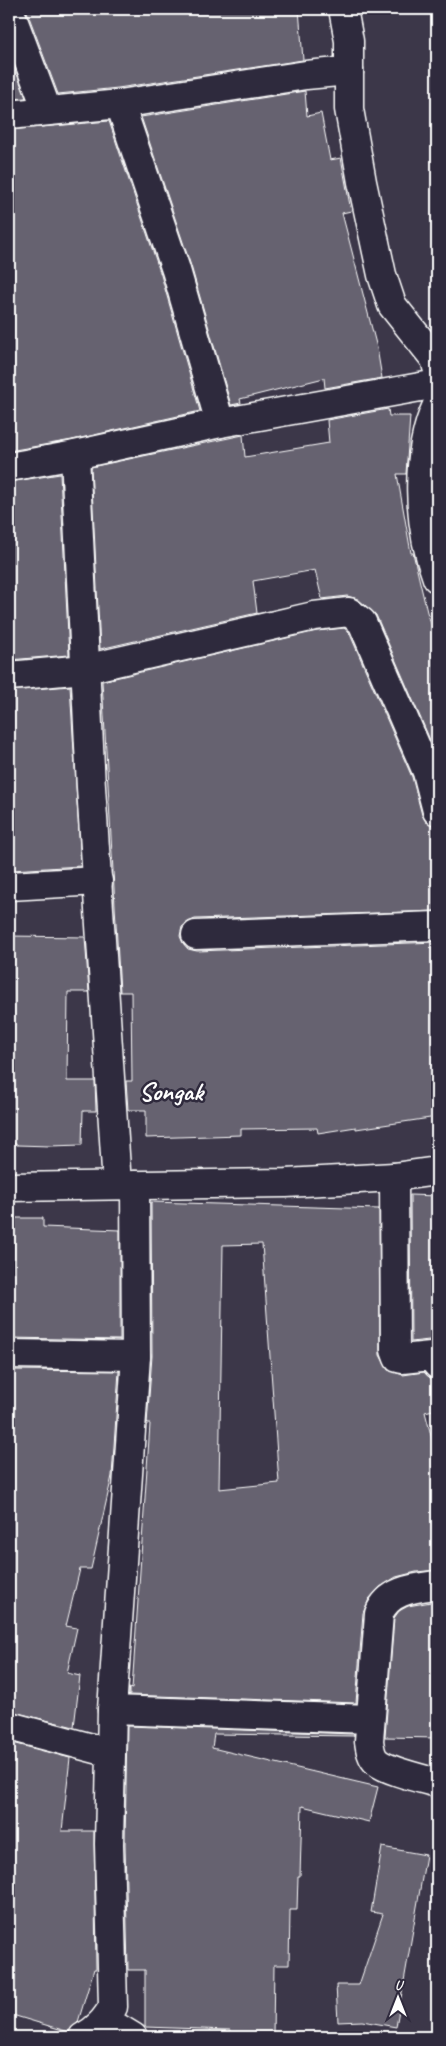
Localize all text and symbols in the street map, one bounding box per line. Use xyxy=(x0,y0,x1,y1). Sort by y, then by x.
district label: Songak xyxy=(139,1075,205,1108)
north arrow xyxy=(374,1974,424,2024)
text: U xyxy=(395,1977,405,1994)

